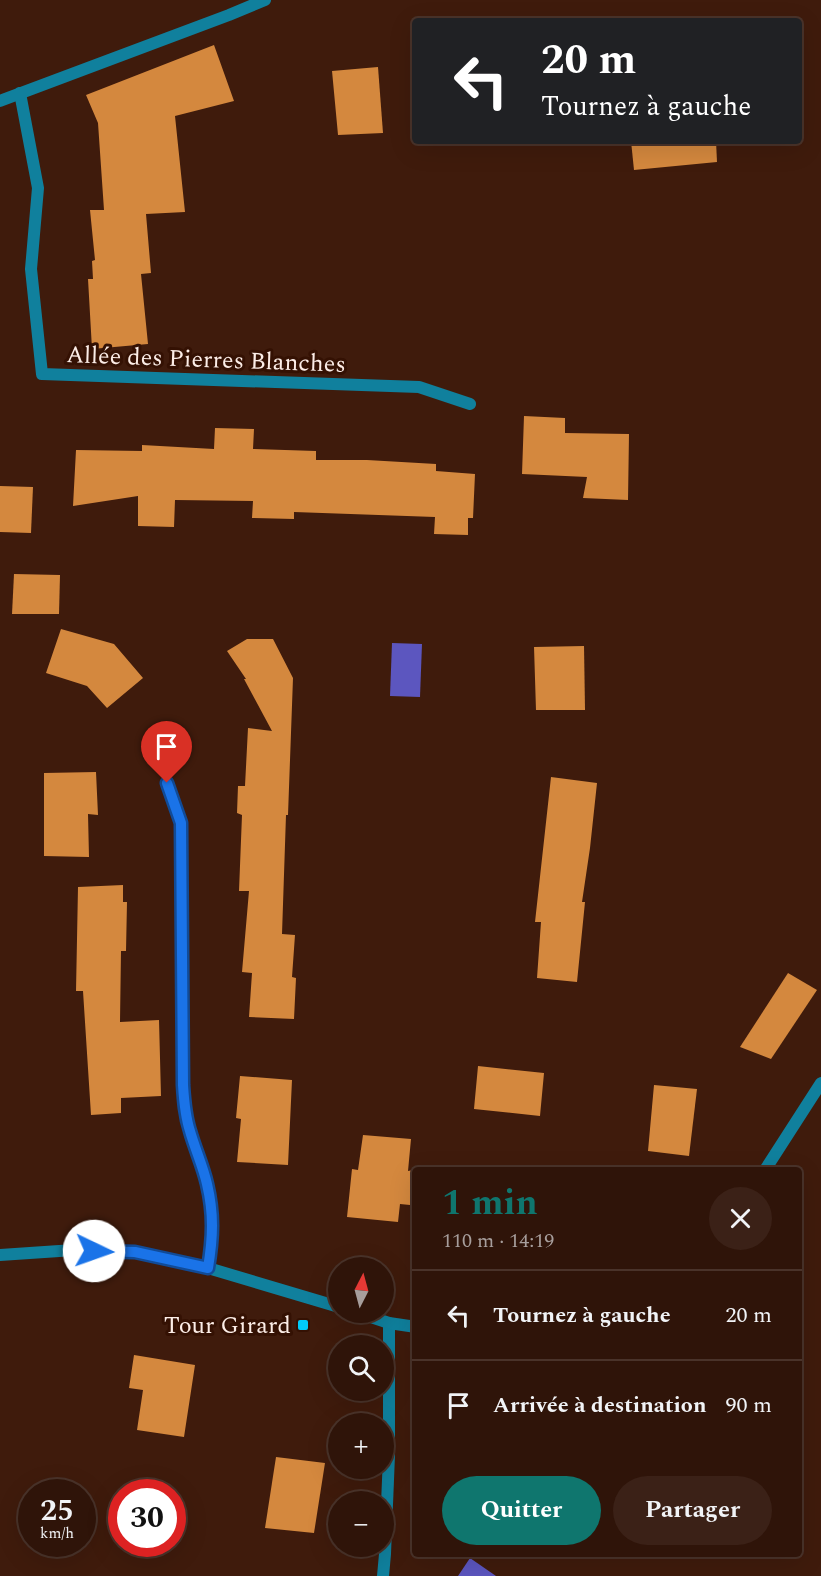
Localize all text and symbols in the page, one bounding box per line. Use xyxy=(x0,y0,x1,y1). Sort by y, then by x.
text: 20 m xyxy=(541,29,636,92)
icon: left xyxy=(442,42,520,120)
text: Tournez à gauche xyxy=(541,86,751,128)
street label: Allée des Pierres Blanches xyxy=(66,337,346,383)
pin xyxy=(141,721,192,783)
icon: arrive xyxy=(150,730,183,763)
text: 1 min xyxy=(442,1176,538,1231)
button: close xyxy=(709,1187,772,1250)
position arrow xyxy=(62,1219,126,1283)
text: 110 m · 14:19 xyxy=(442,1226,554,1256)
north arrow xyxy=(328,1257,394,1323)
map controls xyxy=(328,1257,394,1557)
icon: left xyxy=(442,1299,475,1332)
text: Tournez à gauche xyxy=(493,1299,671,1332)
text: 20 m xyxy=(726,1299,772,1332)
place label: Tour Girard xyxy=(164,1308,291,1344)
marker: Tour Girard xyxy=(296,1318,310,1332)
button: search xyxy=(328,1335,394,1401)
icon: arrive xyxy=(442,1389,475,1422)
text: Arrivée à destination xyxy=(493,1389,707,1422)
text: 90 m xyxy=(726,1389,772,1422)
button: + xyxy=(328,1413,394,1479)
button: Quitter xyxy=(442,1476,601,1545)
button: Partager xyxy=(613,1476,772,1545)
speed limit sign: 30 xyxy=(108,1479,186,1557)
text: 25 xyxy=(40,1488,74,1534)
button: − xyxy=(328,1491,394,1557)
text: km/h xyxy=(40,1522,74,1545)

